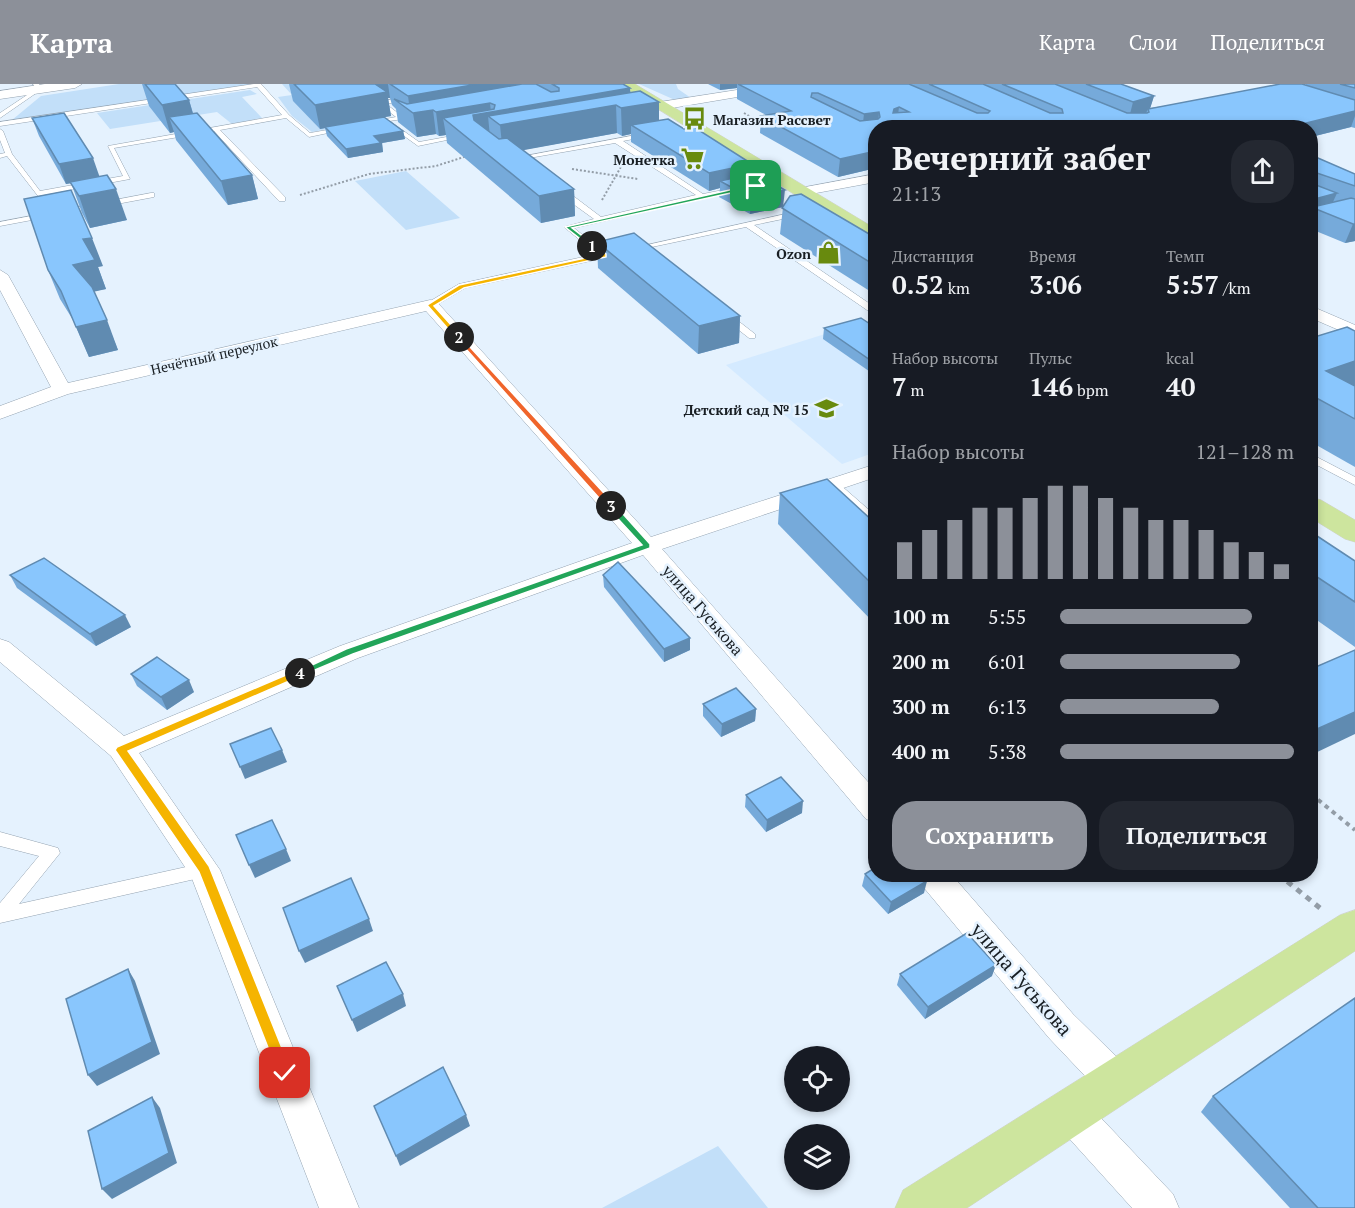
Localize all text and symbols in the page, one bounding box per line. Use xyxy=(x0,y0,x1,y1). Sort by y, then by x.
text: Карта xyxy=(30,24,113,61)
text: Карта xyxy=(1039,28,1096,56)
text: Слои xyxy=(1129,28,1178,56)
text: Поделиться xyxy=(1211,28,1325,56)
bus stop icon: Магазин Рассвет xyxy=(682,106,708,132)
place label: Магазин Рассвет xyxy=(713,110,831,129)
text: Вечерний забег xyxy=(892,136,1150,179)
button: share xyxy=(1231,140,1294,203)
supermarket icon: Монетка xyxy=(680,146,706,172)
place label: Монетка xyxy=(613,150,675,169)
pin xyxy=(730,160,781,211)
icon: arrive xyxy=(739,169,772,202)
text: 21:13 xyxy=(892,180,941,207)
pin: 1 xyxy=(577,231,607,261)
text: 1 xyxy=(587,235,597,257)
shop icon: Ozon xyxy=(816,240,842,266)
place label: Ozon xyxy=(776,244,811,263)
text: Дистанция xyxy=(892,245,974,267)
text: Время xyxy=(1029,245,1076,267)
text: Темп xyxy=(1166,245,1204,267)
text: 0.52 xyxy=(892,267,944,301)
text: 3:06 xyxy=(1029,267,1082,301)
text: 5:57 xyxy=(1166,267,1219,301)
text: km xyxy=(944,277,970,299)
text: /km xyxy=(1219,277,1250,299)
pin: 2 xyxy=(444,322,474,352)
text: 2 xyxy=(454,326,464,348)
street label: Нечётный переулок xyxy=(149,331,280,379)
text: Набор высоты xyxy=(892,347,998,369)
text: Пульс xyxy=(1029,347,1072,369)
text: kcal xyxy=(1166,347,1194,369)
text: 7 xyxy=(892,369,907,403)
text: 146 xyxy=(1029,369,1073,403)
text: 40 xyxy=(1166,369,1195,403)
text: m xyxy=(907,379,924,401)
text: bpm xyxy=(1073,379,1109,401)
school or university icon: Детский сад № 15 xyxy=(814,396,840,422)
place label: Детский сад № 15 xyxy=(684,400,809,419)
text: Набор высоты xyxy=(892,438,1025,465)
text: 121–128 m xyxy=(1195,438,1294,465)
pin: 3 xyxy=(596,491,626,521)
text: 3 xyxy=(606,495,616,517)
street label: улица Гуськова xyxy=(657,559,749,660)
text: 100 m xyxy=(892,603,950,630)
text: 5:55 xyxy=(988,603,1027,630)
text: 200 m xyxy=(892,648,950,675)
text: 6:01 xyxy=(988,648,1027,675)
pin: 4 xyxy=(285,658,315,688)
text: 4 xyxy=(295,662,305,684)
text: 300 m xyxy=(892,693,950,720)
text: 6:13 xyxy=(988,693,1027,720)
text: 400 m xyxy=(892,738,950,765)
text: 5:38 xyxy=(988,738,1027,765)
button: Сохранить xyxy=(892,801,1087,870)
button: Поделиться xyxy=(1099,801,1294,870)
street label: улица Гуськова xyxy=(965,916,1079,1041)
map controls xyxy=(784,1046,850,1190)
button: locate xyxy=(784,1046,850,1112)
pin xyxy=(259,1047,310,1098)
icon: check xyxy=(268,1056,301,1089)
button: layers xyxy=(784,1124,850,1190)

